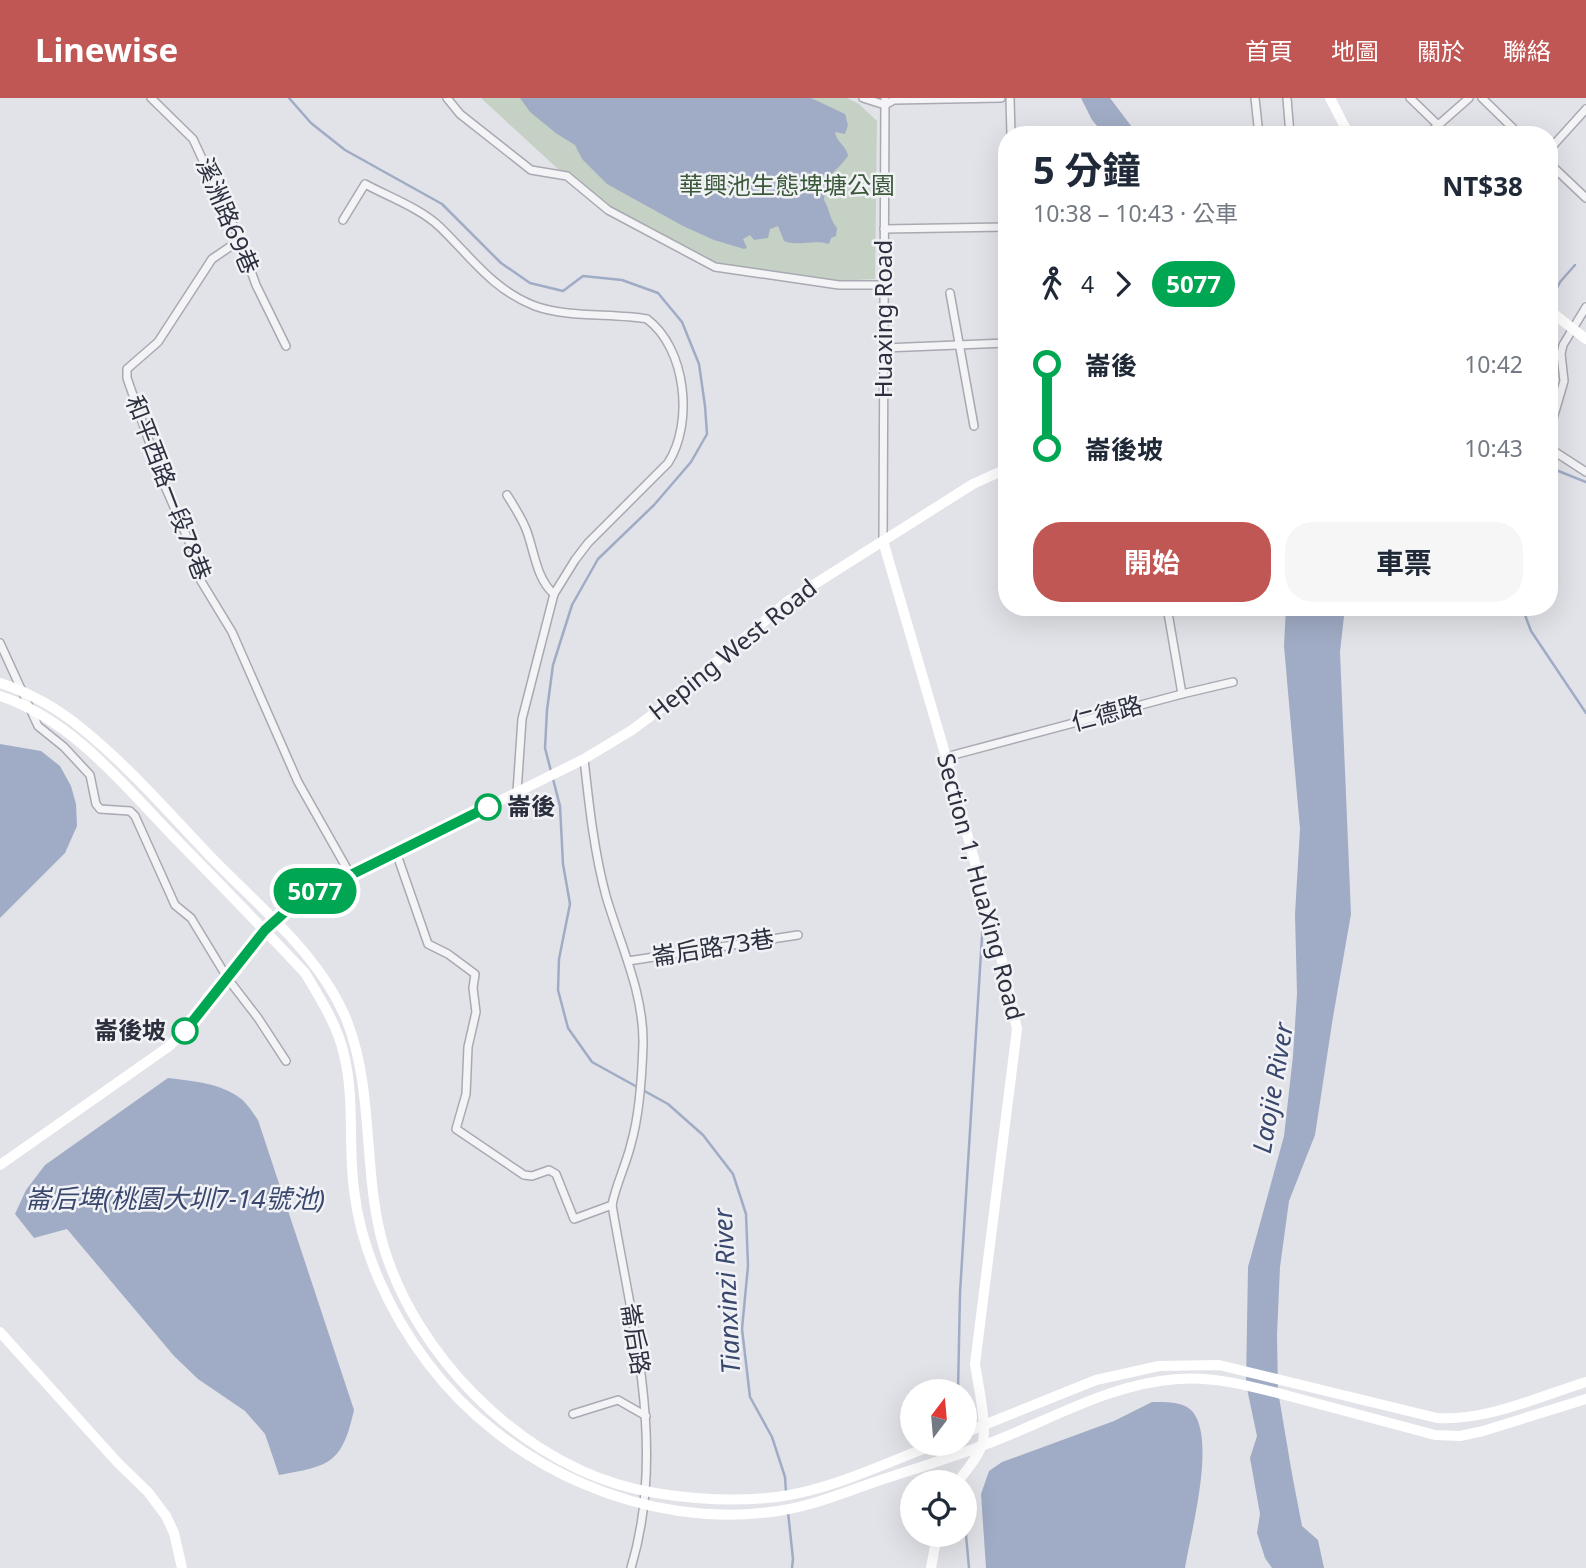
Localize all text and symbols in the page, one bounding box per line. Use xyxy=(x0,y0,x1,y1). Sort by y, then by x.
text: Linewise xyxy=(35,27,178,72)
text: 首頁 xyxy=(1245,34,1293,67)
text: 地圖 xyxy=(1331,34,1379,67)
text: 關於 xyxy=(1417,34,1465,67)
text: 聯絡 xyxy=(1503,34,1551,67)
text: 5 分鐘 xyxy=(1033,143,1141,195)
street label: 溪洲路69巷 xyxy=(189,152,268,279)
park label: 華興池生態埤塘公園 xyxy=(679,168,895,201)
text: NT$38 xyxy=(1442,168,1523,204)
text: 10:38 – 10:43 · 公車 xyxy=(1033,197,1238,229)
street label: Huaxing Road xyxy=(866,240,899,398)
icon: walk xyxy=(1033,265,1071,303)
icon: forward xyxy=(1104,265,1142,303)
text: 5077 xyxy=(1166,267,1221,300)
text: 4 xyxy=(1081,268,1094,300)
text: 崙後 xyxy=(1085,347,1137,383)
text: 10:42 xyxy=(1464,348,1523,380)
street label: 和平西路一段78巷 xyxy=(119,390,220,585)
text: 崙後坡 xyxy=(1085,431,1163,467)
text: 10:43 xyxy=(1464,432,1523,464)
button: 開始 xyxy=(1033,522,1271,602)
button: 車票 xyxy=(1285,522,1523,602)
street label: Heping West Road xyxy=(641,571,823,727)
street label: 仁德路 xyxy=(1068,687,1146,738)
street label: Section 1, HuaXing Road xyxy=(930,750,1033,1024)
place label: 崙後 xyxy=(507,789,555,822)
marker: 崙後 xyxy=(475,794,501,820)
line badge: 5077 xyxy=(266,868,364,914)
text: 5077 xyxy=(288,874,342,907)
street label: 崙后路73巷 xyxy=(649,921,776,972)
place label: 崙後坡 xyxy=(94,1013,166,1046)
marker: 崙後坡 xyxy=(172,1018,198,1044)
water label: Laojie River xyxy=(1243,1018,1301,1156)
water label: 崙后埤(桃園大圳7-14號池) xyxy=(25,1180,325,1216)
water label: Tianxinzi River xyxy=(704,1206,748,1375)
street label: 崙后路 xyxy=(615,1301,658,1377)
north arrow xyxy=(900,1379,976,1456)
map controls xyxy=(900,1379,977,1547)
button: locate xyxy=(900,1470,977,1547)

